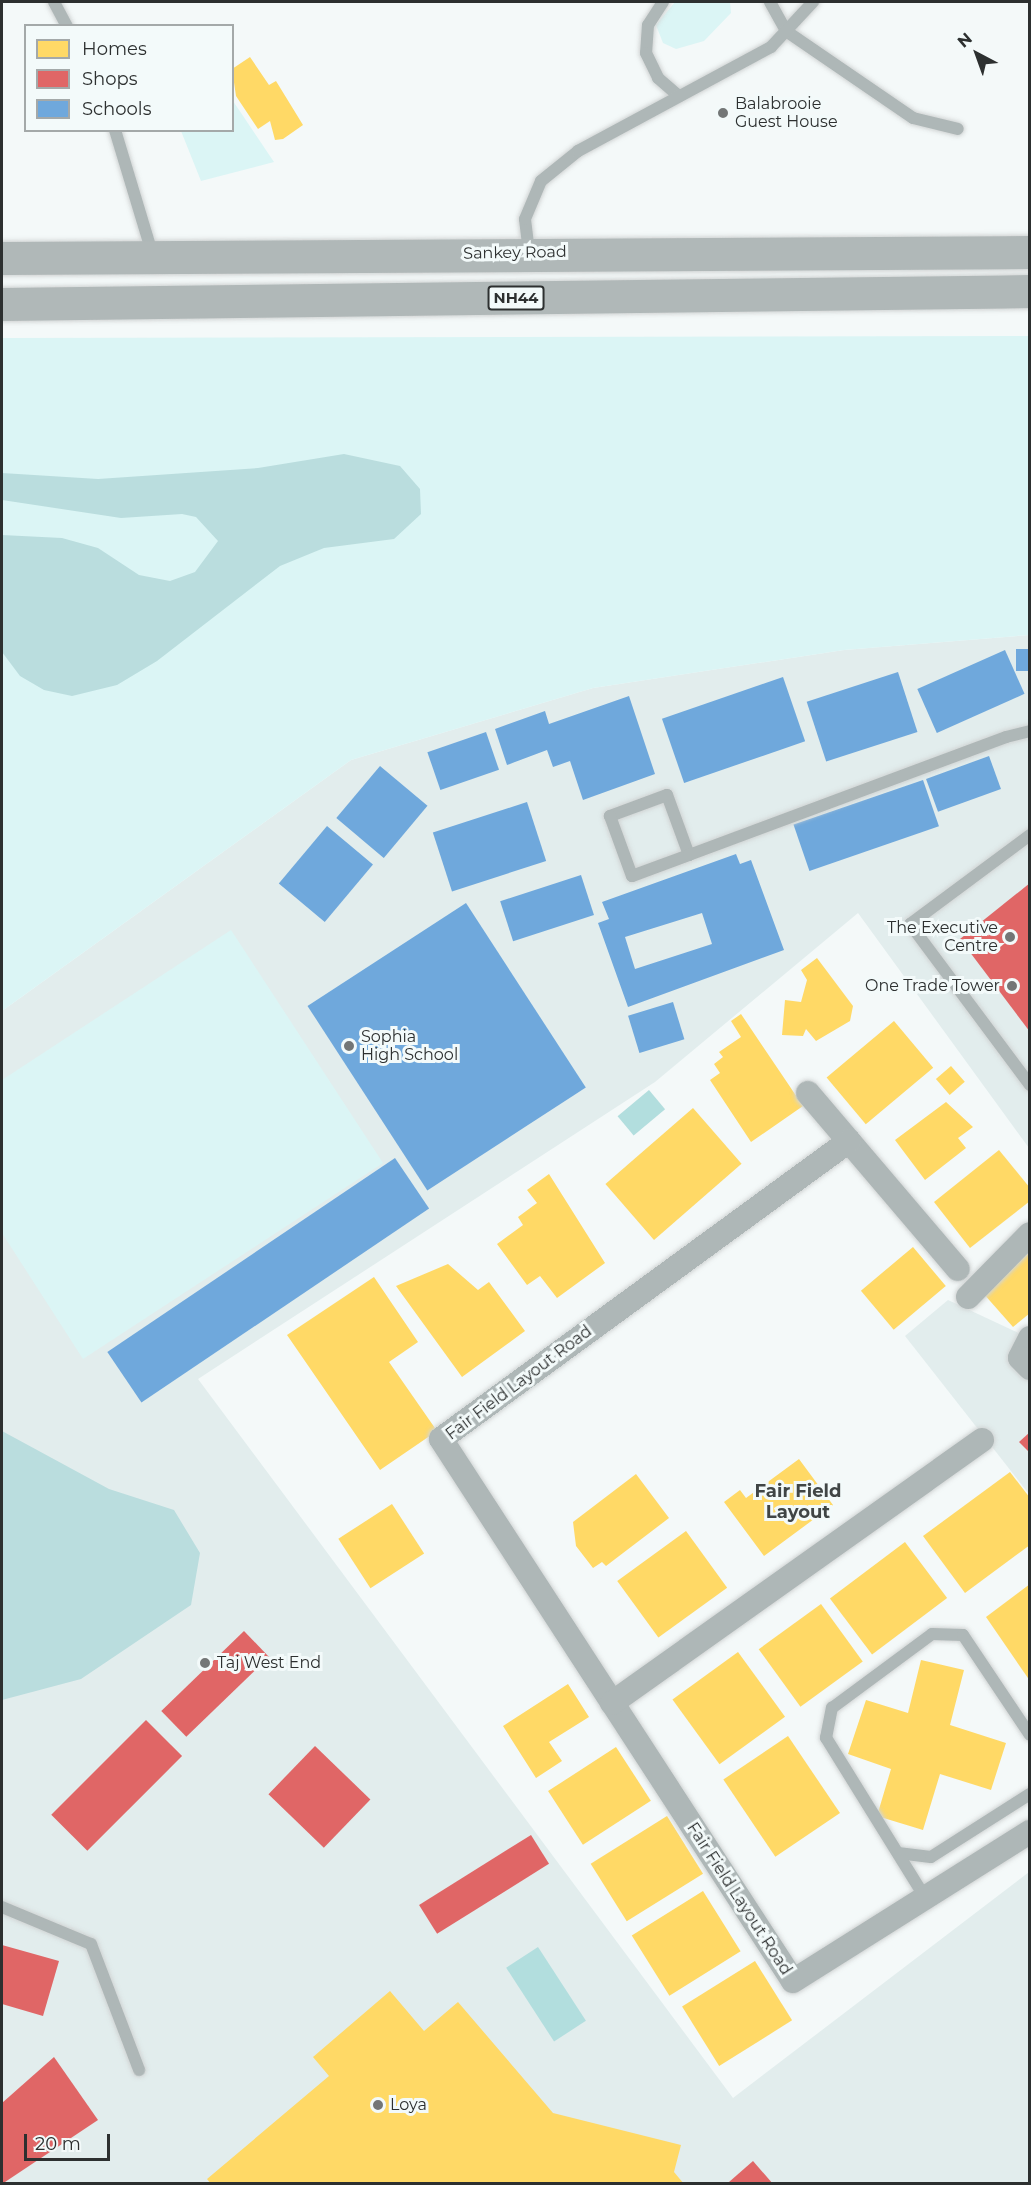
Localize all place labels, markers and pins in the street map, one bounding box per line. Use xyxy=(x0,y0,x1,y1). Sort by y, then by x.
place label: Balabrooie Guest House xyxy=(735,94,838,132)
marker: Balabrooie Guest House xyxy=(716,106,730,120)
place label: The Executive Centre xyxy=(887,918,998,956)
marker: The Executive Centre xyxy=(1003,930,1017,944)
place label: One Trade Tower xyxy=(865,976,1000,996)
marker: One Trade Tower xyxy=(1005,979,1019,993)
place label: Sophia High School xyxy=(361,1027,458,1065)
marker: Sophia High School xyxy=(342,1039,356,1053)
place label: Taj West End xyxy=(217,1653,321,1673)
marker: Taj West End xyxy=(198,1656,212,1670)
place label: Loya xyxy=(390,2095,427,2115)
marker: Loya xyxy=(371,2098,385,2112)

